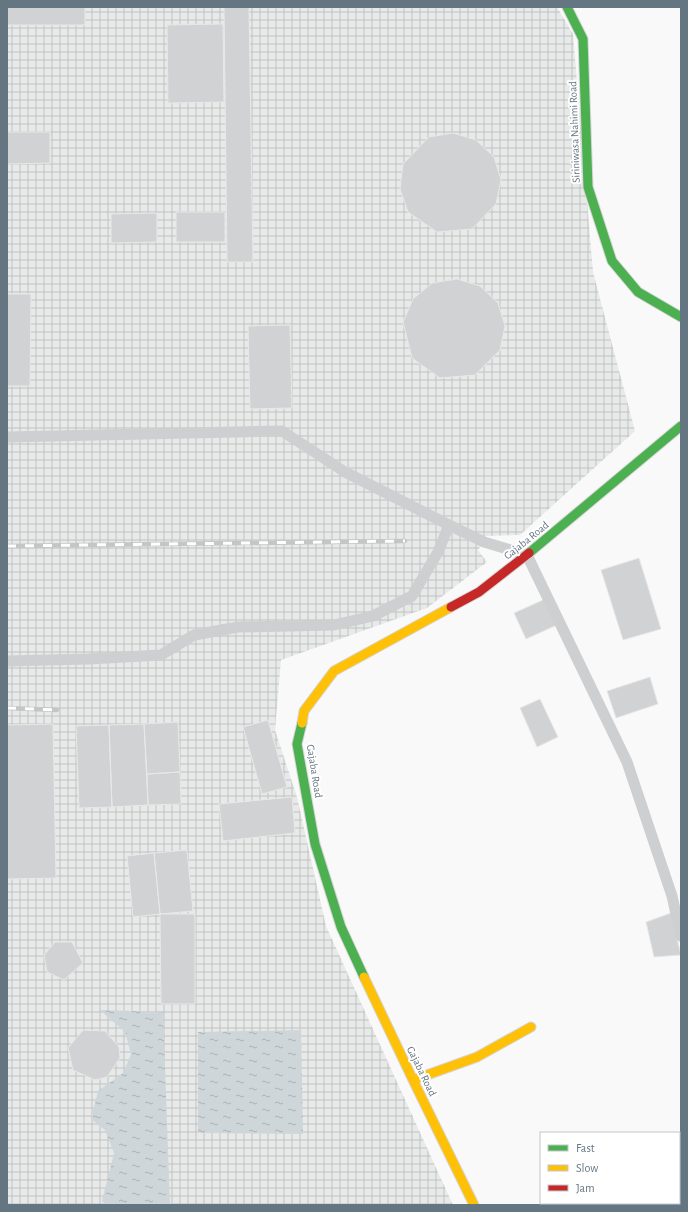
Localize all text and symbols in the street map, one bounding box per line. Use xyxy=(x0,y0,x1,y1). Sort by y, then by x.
street label: Siriniwasa Nahimi Road xyxy=(567,81,582,183)
street label: Gajaba Road xyxy=(502,519,551,562)
street label: Gajaba Road xyxy=(305,744,324,799)
street label: Gajaba Road xyxy=(405,1045,438,1098)
legend xyxy=(540,1132,680,1204)
text: Fast xyxy=(576,1142,595,1154)
text: Slow xyxy=(576,1162,598,1174)
text: Jam xyxy=(576,1182,595,1194)

